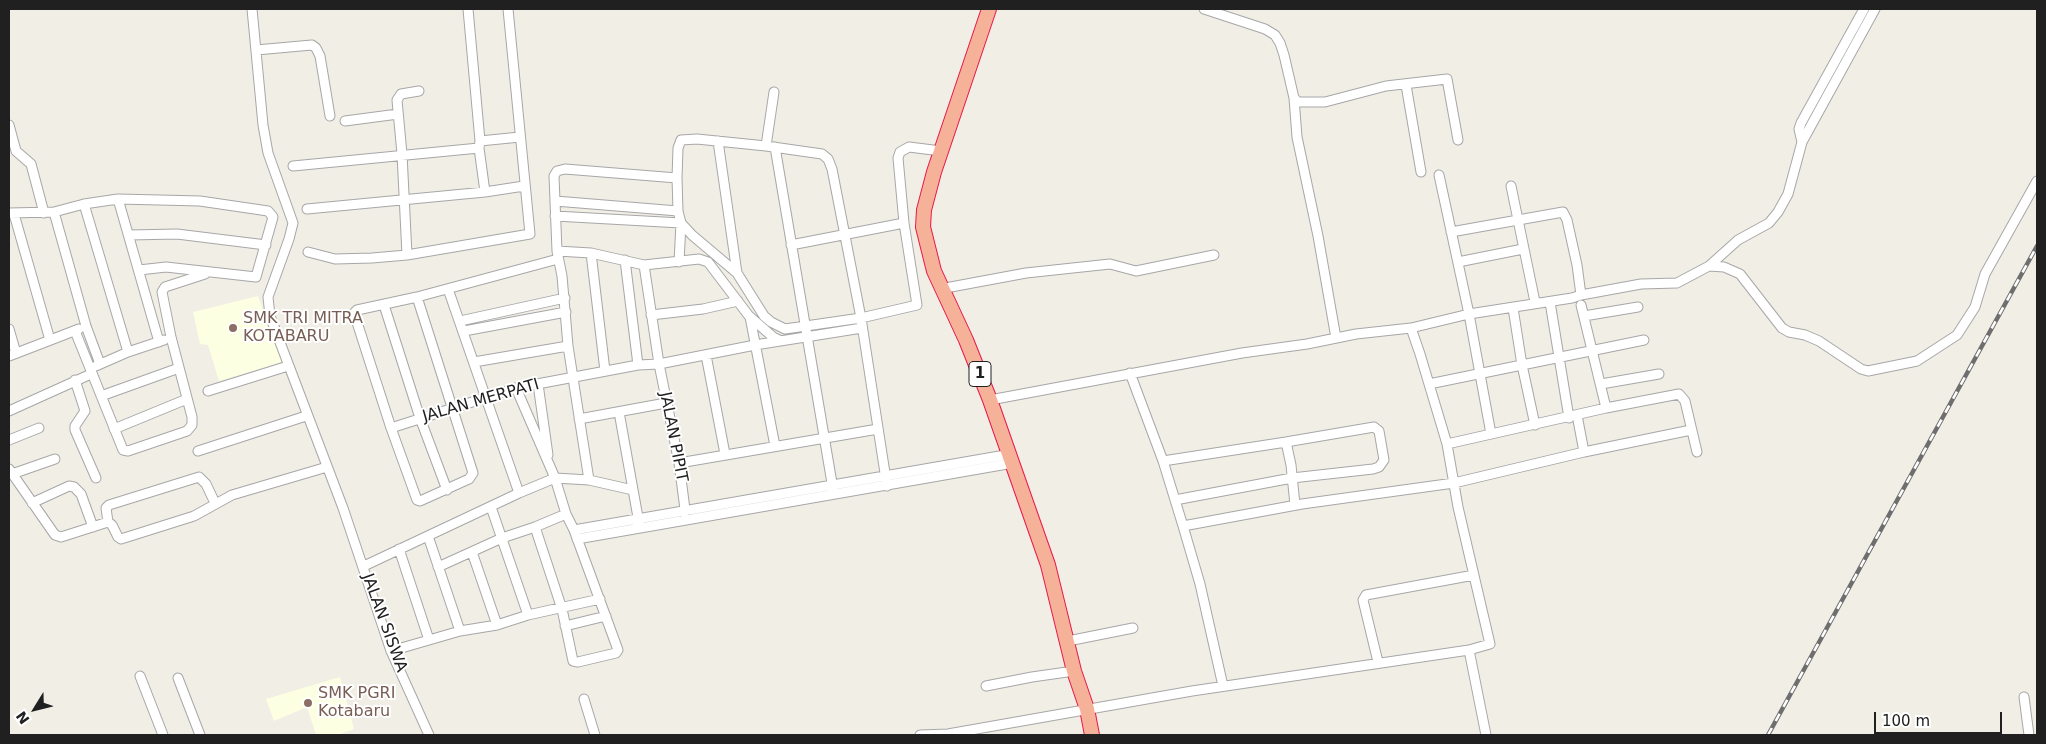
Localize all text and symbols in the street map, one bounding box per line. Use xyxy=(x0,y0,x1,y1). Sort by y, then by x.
place label: SMK TRI MITRA KOTABARU xyxy=(243,309,363,347)
marker: SMK TRI MITRA KOTABARU xyxy=(227,322,239,334)
road number: 1 xyxy=(969,362,991,386)
street label: JALAN MERPATI xyxy=(420,375,542,427)
street label: JALAN PIPIT xyxy=(655,390,691,484)
street label: JALAN SISWA xyxy=(357,571,411,675)
north arrow xyxy=(10,684,60,734)
place label: SMK PGRI Kotabaru xyxy=(318,684,395,722)
marker: SMK PGRI Kotabaru xyxy=(302,697,314,709)
scale bar xyxy=(1876,702,2004,734)
text: N xyxy=(13,708,33,727)
text: 100 m xyxy=(1882,712,1930,730)

